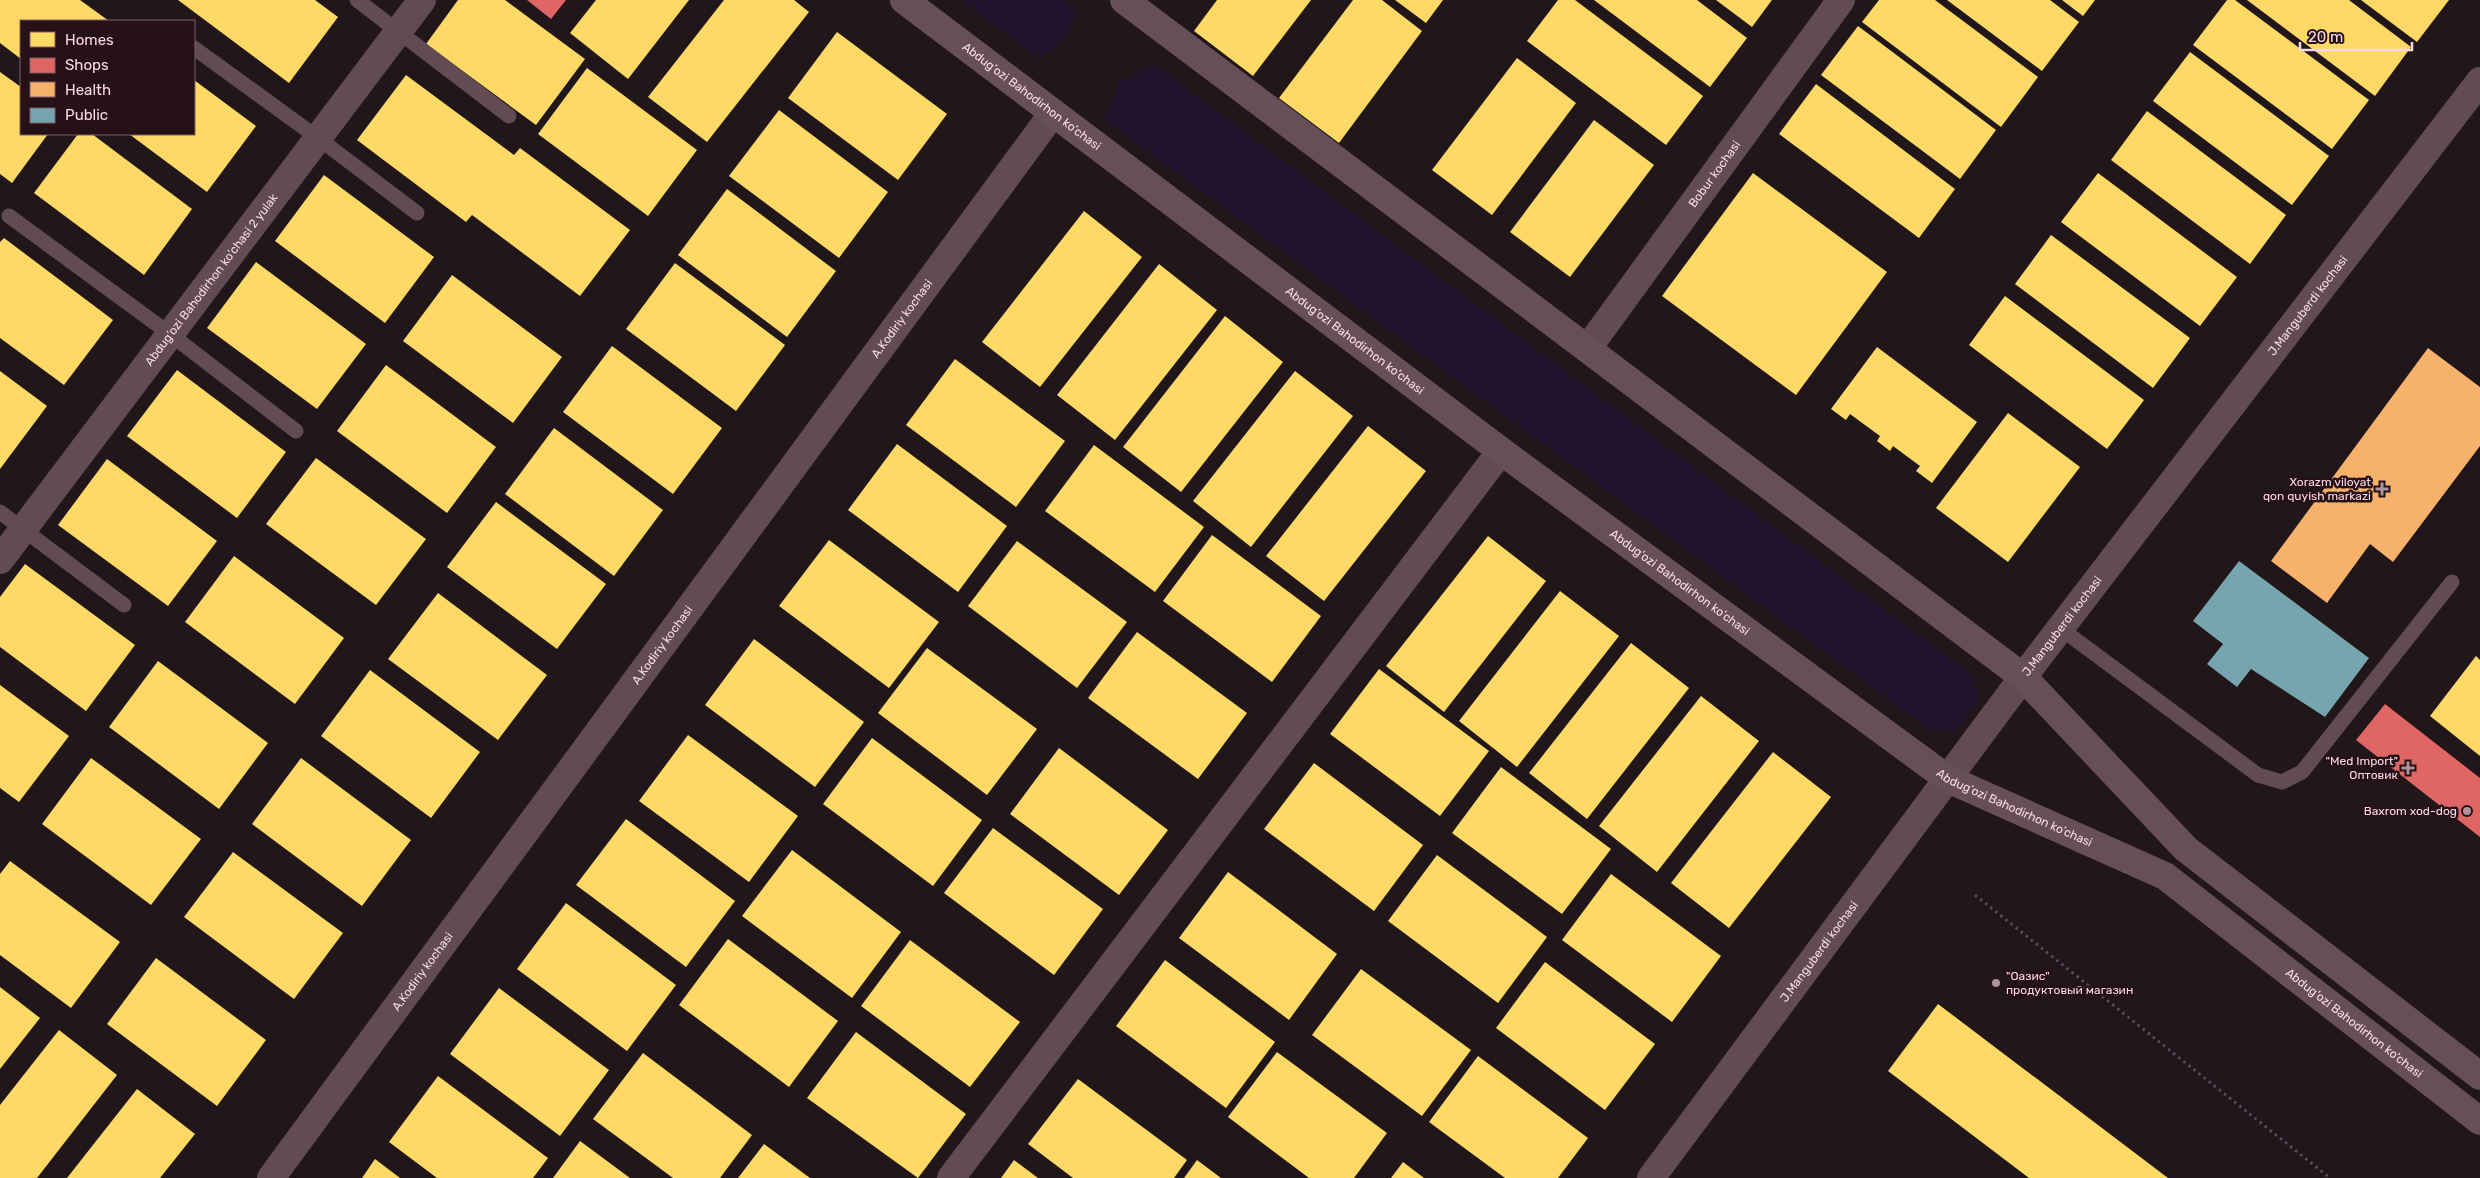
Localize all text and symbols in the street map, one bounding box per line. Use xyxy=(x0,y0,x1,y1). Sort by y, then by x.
legend xyxy=(20,20,195,135)
scale bar xyxy=(2300,20,2412,52)
text: 20 m xyxy=(2308,28,2343,46)
text: Homes xyxy=(65,31,114,49)
street label: Abdug’ozi Bahodirhon ko’chasi xyxy=(960,40,1104,153)
text: Shops xyxy=(65,56,109,74)
text: Health xyxy=(65,81,111,99)
text: Public xyxy=(65,106,108,124)
street label: Bobur kochasi xyxy=(1686,138,1743,210)
street label: Abdug’ozi Bahodirhon ko’chasi 2 yulak xyxy=(142,190,281,369)
street label: J.Manguberdi kochasi xyxy=(2265,253,2350,358)
street label: A.Kodiriy kochasi xyxy=(868,277,935,361)
street label: Abdug’ozi Bahodirhon ko’chasi xyxy=(1283,284,1427,397)
place label: Xorazm viloyat qon quyish markazi xyxy=(2263,475,2371,503)
marker: Xorazm viloyat qon quyish markazi xyxy=(2375,482,2389,496)
street label: Abdug’ozi Bahodirhon ko’chasi xyxy=(1607,526,1752,638)
street label: J.Manguberdi kochasi xyxy=(2019,574,2105,679)
street label: A.Kodiriy kochasi xyxy=(629,603,696,687)
place label: "Med Import" Оптовик xyxy=(2325,754,2399,782)
marker: "Med Import" Оптовик xyxy=(2402,762,2414,774)
street label: Abdug’ozi Bahodirhon ko’chasi xyxy=(1934,766,2094,850)
place label: Baxrom xod-dog xyxy=(2364,804,2457,818)
marker: Baxrom xod-dog xyxy=(2461,805,2473,817)
street label: J.Manguberdi kochasi xyxy=(1777,898,1861,1005)
street label: A.Kodiriy kochasi xyxy=(389,930,456,1014)
street label: Abdug’ozi Bahodirhon ko’chasi xyxy=(2283,966,2426,1081)
place label: "Оазис" продуктовый магазин xyxy=(2006,969,2133,997)
marker: "Оазис" продуктовый магазин xyxy=(1990,977,2002,989)

